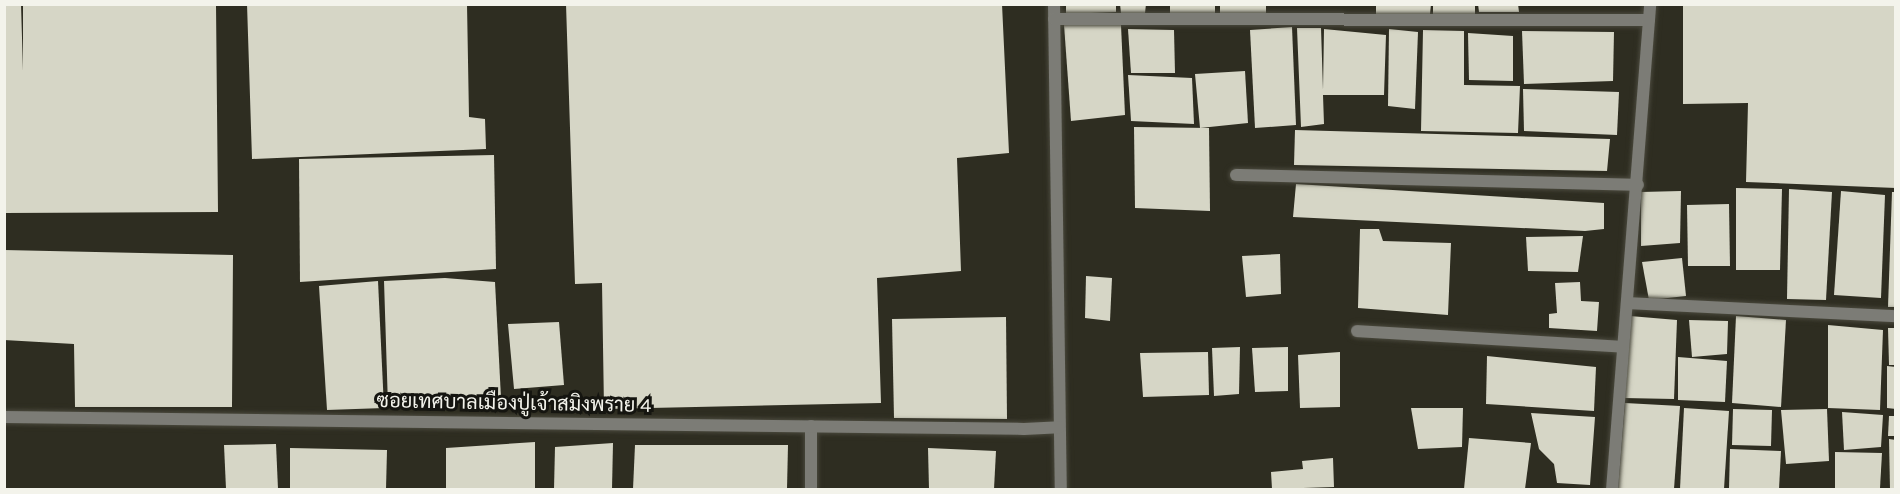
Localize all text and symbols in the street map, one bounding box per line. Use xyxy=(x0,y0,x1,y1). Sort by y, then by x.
street label: ซอยเทศบาลเมืองปู่เจ้าสมิงพราย 4 xyxy=(377,389,651,417)

